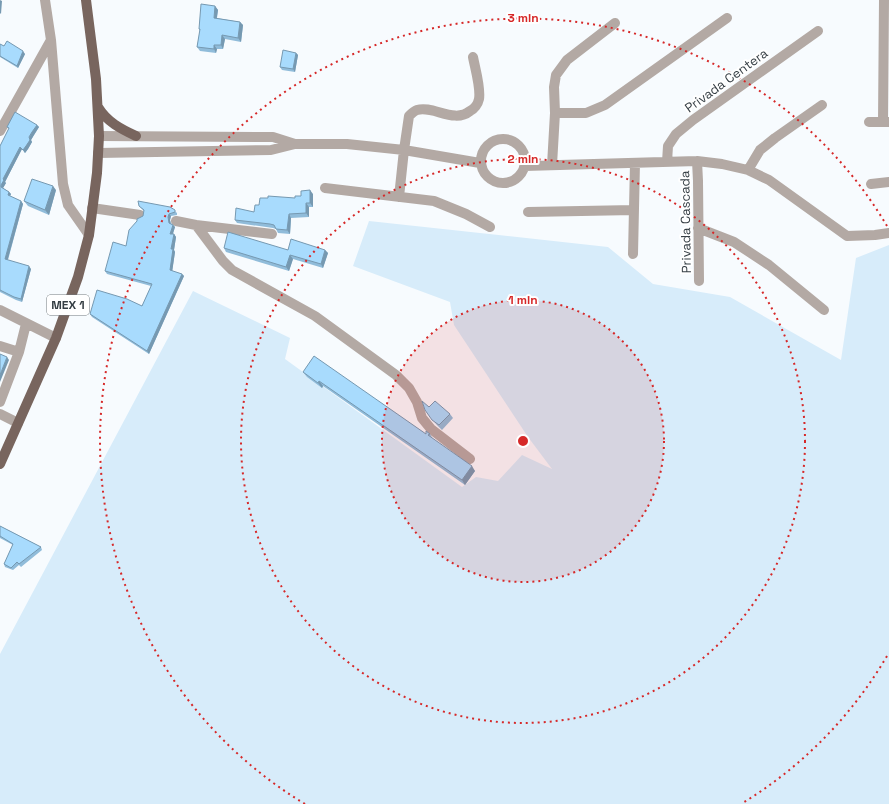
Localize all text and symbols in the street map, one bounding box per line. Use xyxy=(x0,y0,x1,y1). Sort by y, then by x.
text: 3 min xyxy=(507,10,539,26)
street label: Privada Centera xyxy=(681,44,772,116)
text: 2 min xyxy=(507,151,539,167)
street label: Privada Cascada xyxy=(676,170,695,273)
text: 1 min xyxy=(508,292,538,308)
road number: MEX 1 xyxy=(47,295,89,315)
centre of rings xyxy=(516,434,530,448)

